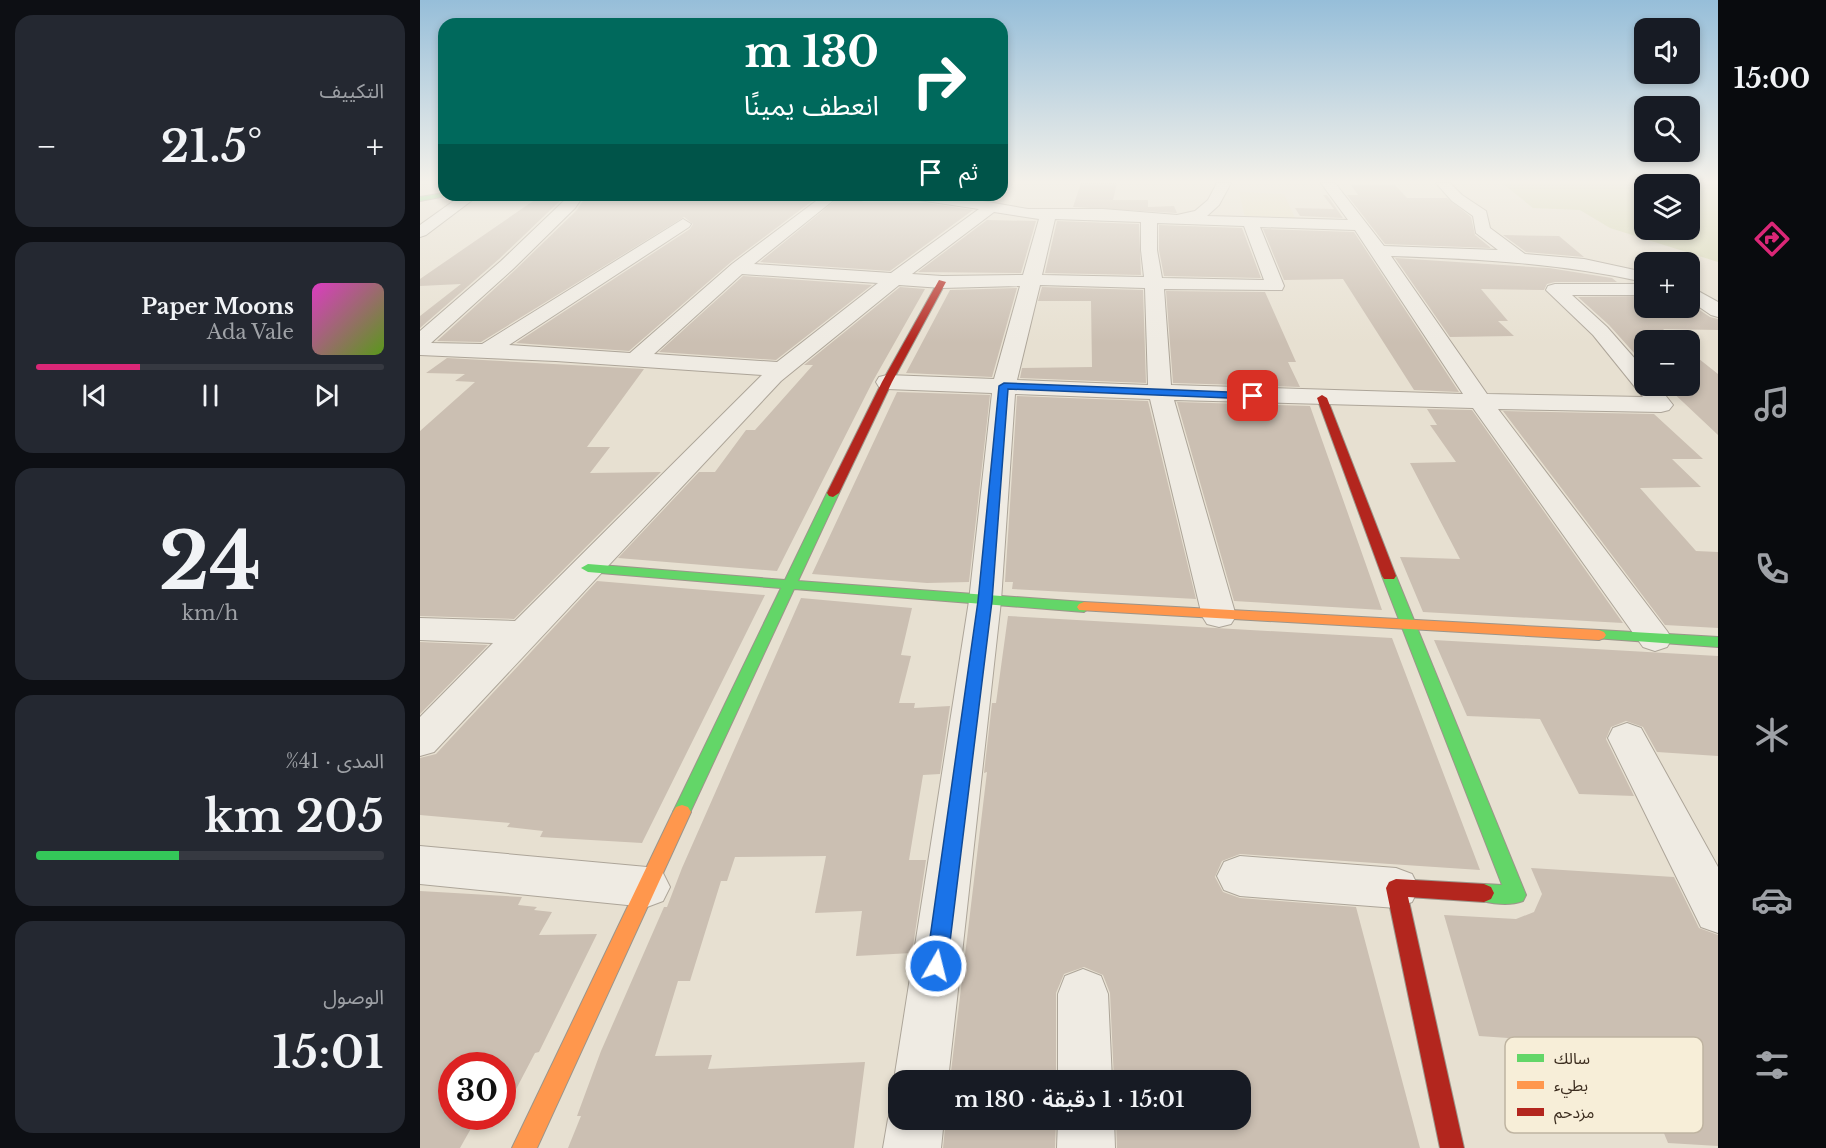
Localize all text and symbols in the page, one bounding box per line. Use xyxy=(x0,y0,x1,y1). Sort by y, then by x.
map controls xyxy=(1634,18,1700,396)
button: sound xyxy=(1634,18,1700,84)
text: 130 m xyxy=(745,26,879,78)
icon: right xyxy=(900,42,978,120)
text: 15:00 xyxy=(1734,62,1810,95)
text: التكييف xyxy=(320,79,384,103)
text: انعطف يمينًا xyxy=(744,89,879,122)
button: search xyxy=(1634,96,1700,162)
text: 21.5° xyxy=(160,118,262,174)
text: − xyxy=(36,126,57,167)
text: + xyxy=(366,126,384,167)
icon: arrive xyxy=(914,156,947,189)
text: ثم xyxy=(959,159,978,186)
button: layers xyxy=(1634,174,1700,240)
icon: directions xyxy=(1751,218,1793,260)
button: + xyxy=(1634,252,1700,318)
text: Paper Moons xyxy=(141,293,294,320)
text: Ada Vale xyxy=(207,320,294,344)
button: − xyxy=(1634,330,1700,396)
pin xyxy=(1227,370,1278,421)
icon: previous xyxy=(78,379,111,412)
icon: pause xyxy=(194,379,227,412)
icon: next xyxy=(310,379,343,412)
icon: arrive xyxy=(1236,379,1269,412)
icon: music xyxy=(1751,383,1793,425)
text: 24 xyxy=(159,513,261,610)
icon: phone xyxy=(1751,548,1793,590)
text: km/h xyxy=(182,601,238,625)
icon: climate xyxy=(1751,714,1793,756)
text: المدى · 41% xyxy=(285,749,384,773)
text: 205 km xyxy=(205,788,384,844)
icon: car xyxy=(1751,879,1793,921)
position arrow xyxy=(904,934,968,998)
text: الوصول xyxy=(323,985,384,1009)
text: 15:01 xyxy=(272,1024,384,1080)
legend xyxy=(1505,1037,1703,1133)
icon: filters xyxy=(1751,1044,1793,1086)
text: سالك xyxy=(1554,1048,1590,1068)
speed limit sign: 30 xyxy=(438,1052,516,1130)
text: بطيء xyxy=(1554,1075,1588,1098)
text: 15:01 · 1 دقيقة · 180 m xyxy=(954,1086,1185,1113)
text: مزدحم xyxy=(1554,1102,1594,1125)

